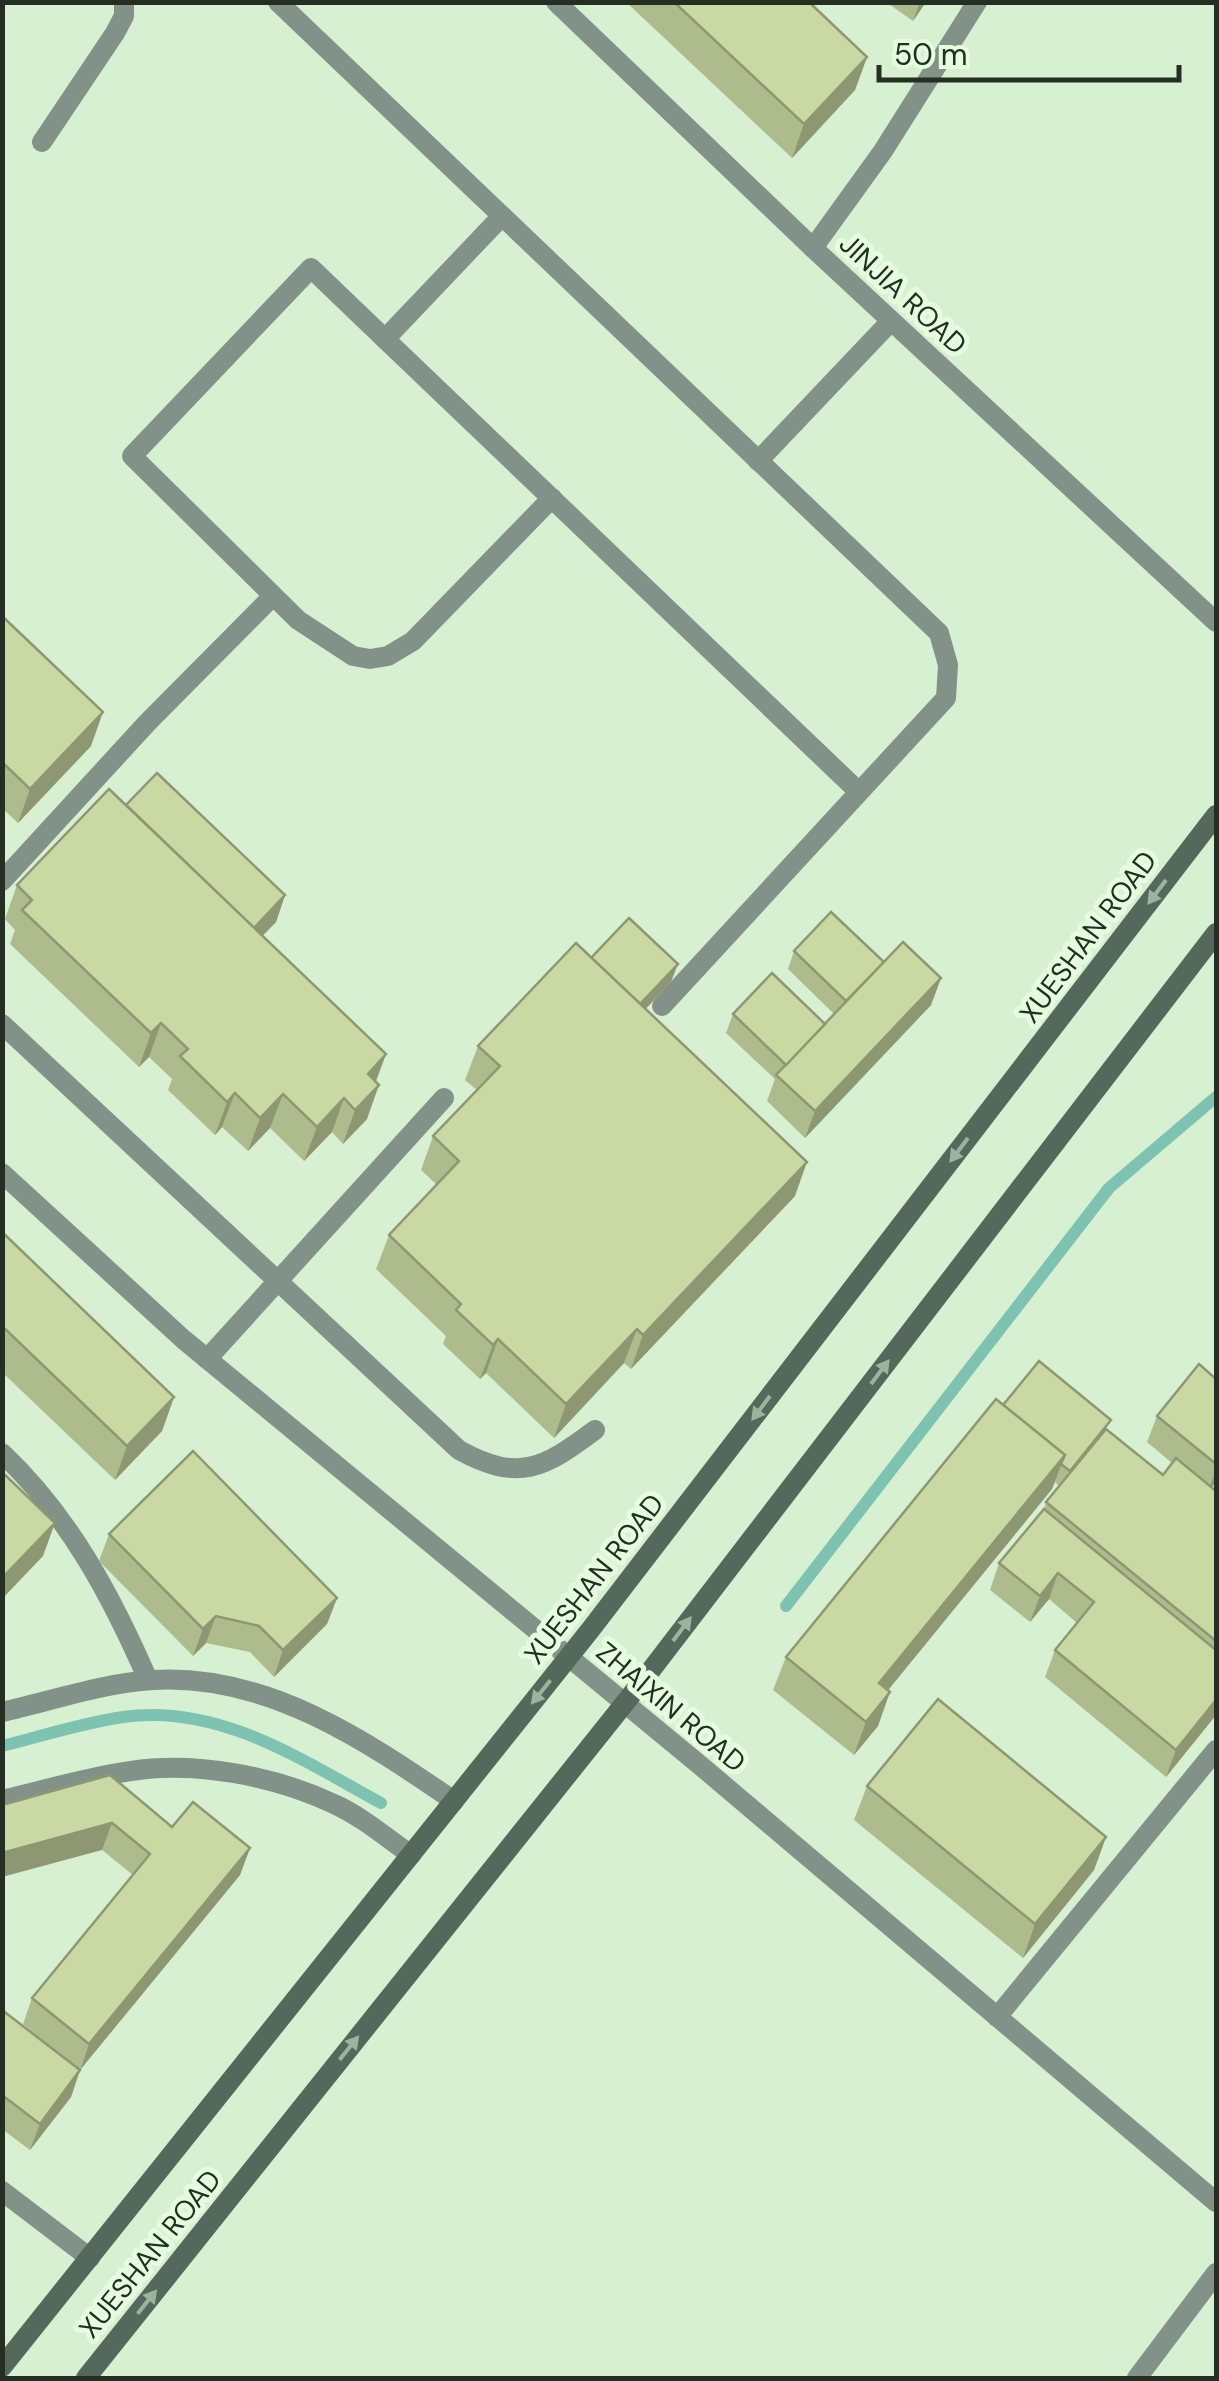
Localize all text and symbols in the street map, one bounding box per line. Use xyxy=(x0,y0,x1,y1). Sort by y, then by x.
scale bar xyxy=(879,20,1179,82)
text: 50 m xyxy=(894,35,968,74)
street label: JINJIA ROAD xyxy=(831,225,975,363)
street label: XUESHAN ROAD xyxy=(1011,843,1165,1031)
one-way arrow xyxy=(1147,879,1168,905)
one-way arrow xyxy=(950,1137,970,1163)
one-way arrow xyxy=(869,1359,890,1384)
one-way arrow xyxy=(752,1395,772,1421)
street label: XUESHAN ROAD xyxy=(516,1486,672,1672)
one-way arrow xyxy=(672,1617,693,1643)
street label: ZHAIXIN ROAD xyxy=(588,1634,754,1780)
one-way arrow xyxy=(531,1680,552,1705)
one-way arrow xyxy=(338,2035,359,2061)
street label: XUESHAN ROAD xyxy=(71,2162,229,2346)
one-way arrow xyxy=(136,2290,157,2315)

